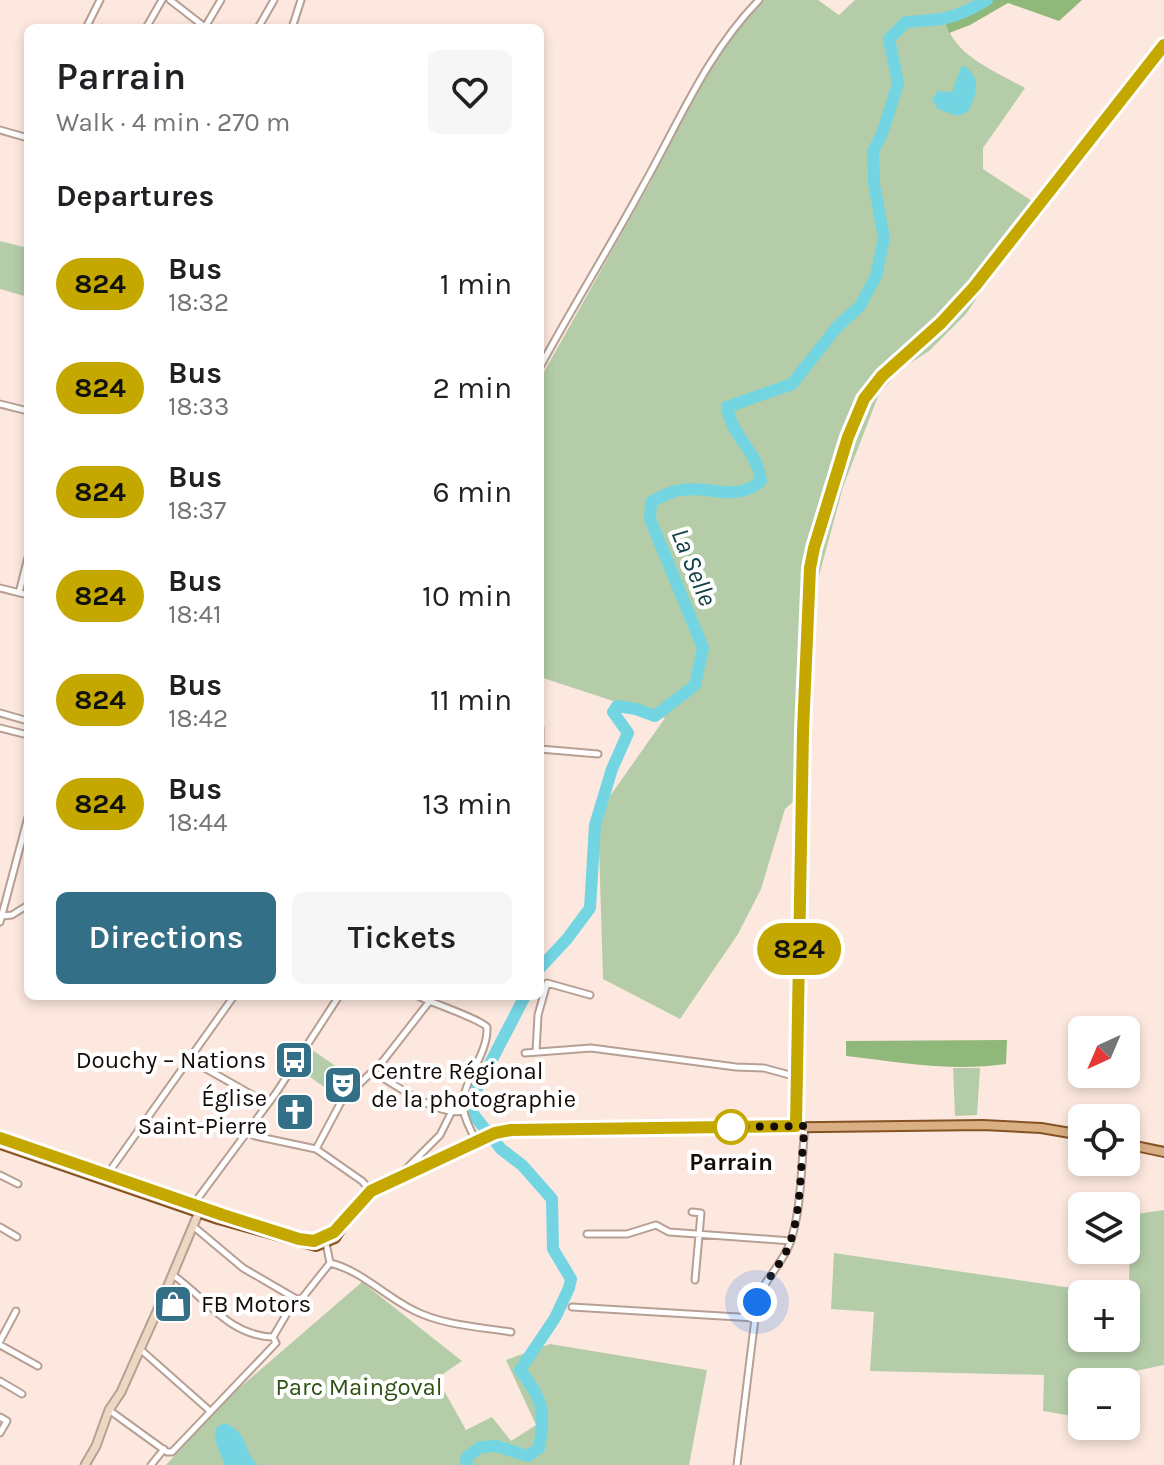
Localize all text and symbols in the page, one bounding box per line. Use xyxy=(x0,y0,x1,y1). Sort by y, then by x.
button: heart xyxy=(428,50,512,134)
text: Parrain xyxy=(56,54,186,99)
text: Walk · 4 min · 270 m xyxy=(56,107,290,138)
text: Departures xyxy=(56,178,214,214)
text: Bus xyxy=(168,251,222,287)
text: 1 min xyxy=(440,266,512,302)
text: 824 xyxy=(74,267,126,300)
text: 18:32 xyxy=(168,287,229,318)
text: Bus xyxy=(168,355,222,391)
text: 2 min xyxy=(432,370,512,406)
text: 824 xyxy=(74,371,126,404)
text: 18:33 xyxy=(168,391,229,422)
text: Bus xyxy=(168,459,222,495)
text: 6 min xyxy=(433,474,512,510)
text: 824 xyxy=(74,475,126,508)
text: 18:37 xyxy=(168,495,226,526)
water label: La Selle xyxy=(664,524,724,610)
text: Bus xyxy=(168,563,222,599)
text: 10 min xyxy=(422,578,512,614)
text: 824 xyxy=(74,579,126,612)
text: 18:41 xyxy=(168,599,222,630)
text: Bus xyxy=(168,667,222,703)
text: 11 min xyxy=(430,682,512,718)
text: 824 xyxy=(74,683,126,716)
text: 18:42 xyxy=(168,703,228,734)
text: Bus xyxy=(168,771,222,807)
text: 13 min xyxy=(422,786,512,822)
text: 824 xyxy=(74,787,126,820)
text: 18:44 xyxy=(168,807,228,838)
button: Directions xyxy=(56,892,276,984)
button: Tickets xyxy=(292,892,512,984)
line badge: 824 xyxy=(753,923,845,975)
text: 824 xyxy=(773,932,825,965)
north arrow xyxy=(1068,1016,1140,1088)
map controls xyxy=(1068,1016,1140,1440)
bus stop icon: Douchy – Nations xyxy=(273,1039,315,1081)
place label: Douchy – Nations xyxy=(76,1046,266,1074)
place label: Centre Régional de la photographie xyxy=(371,1057,576,1113)
theatre icon: Centre Régional de la photographie xyxy=(322,1064,364,1106)
place label: Église Saint-Pierre xyxy=(138,1083,267,1140)
church icon: Église Saint-Pierre xyxy=(274,1091,316,1133)
button: locate xyxy=(1068,1104,1140,1176)
marker: Parrain xyxy=(714,1110,748,1144)
place label: Parrain xyxy=(689,1148,773,1176)
button: layers xyxy=(1068,1192,1140,1264)
button: + xyxy=(1068,1280,1140,1352)
your location xyxy=(737,1282,777,1322)
shop icon: FB Motors xyxy=(152,1283,194,1325)
place label: FB Motors xyxy=(201,1290,311,1318)
button: − xyxy=(1068,1368,1140,1440)
park label: Parc Maingoval xyxy=(275,1373,443,1401)

